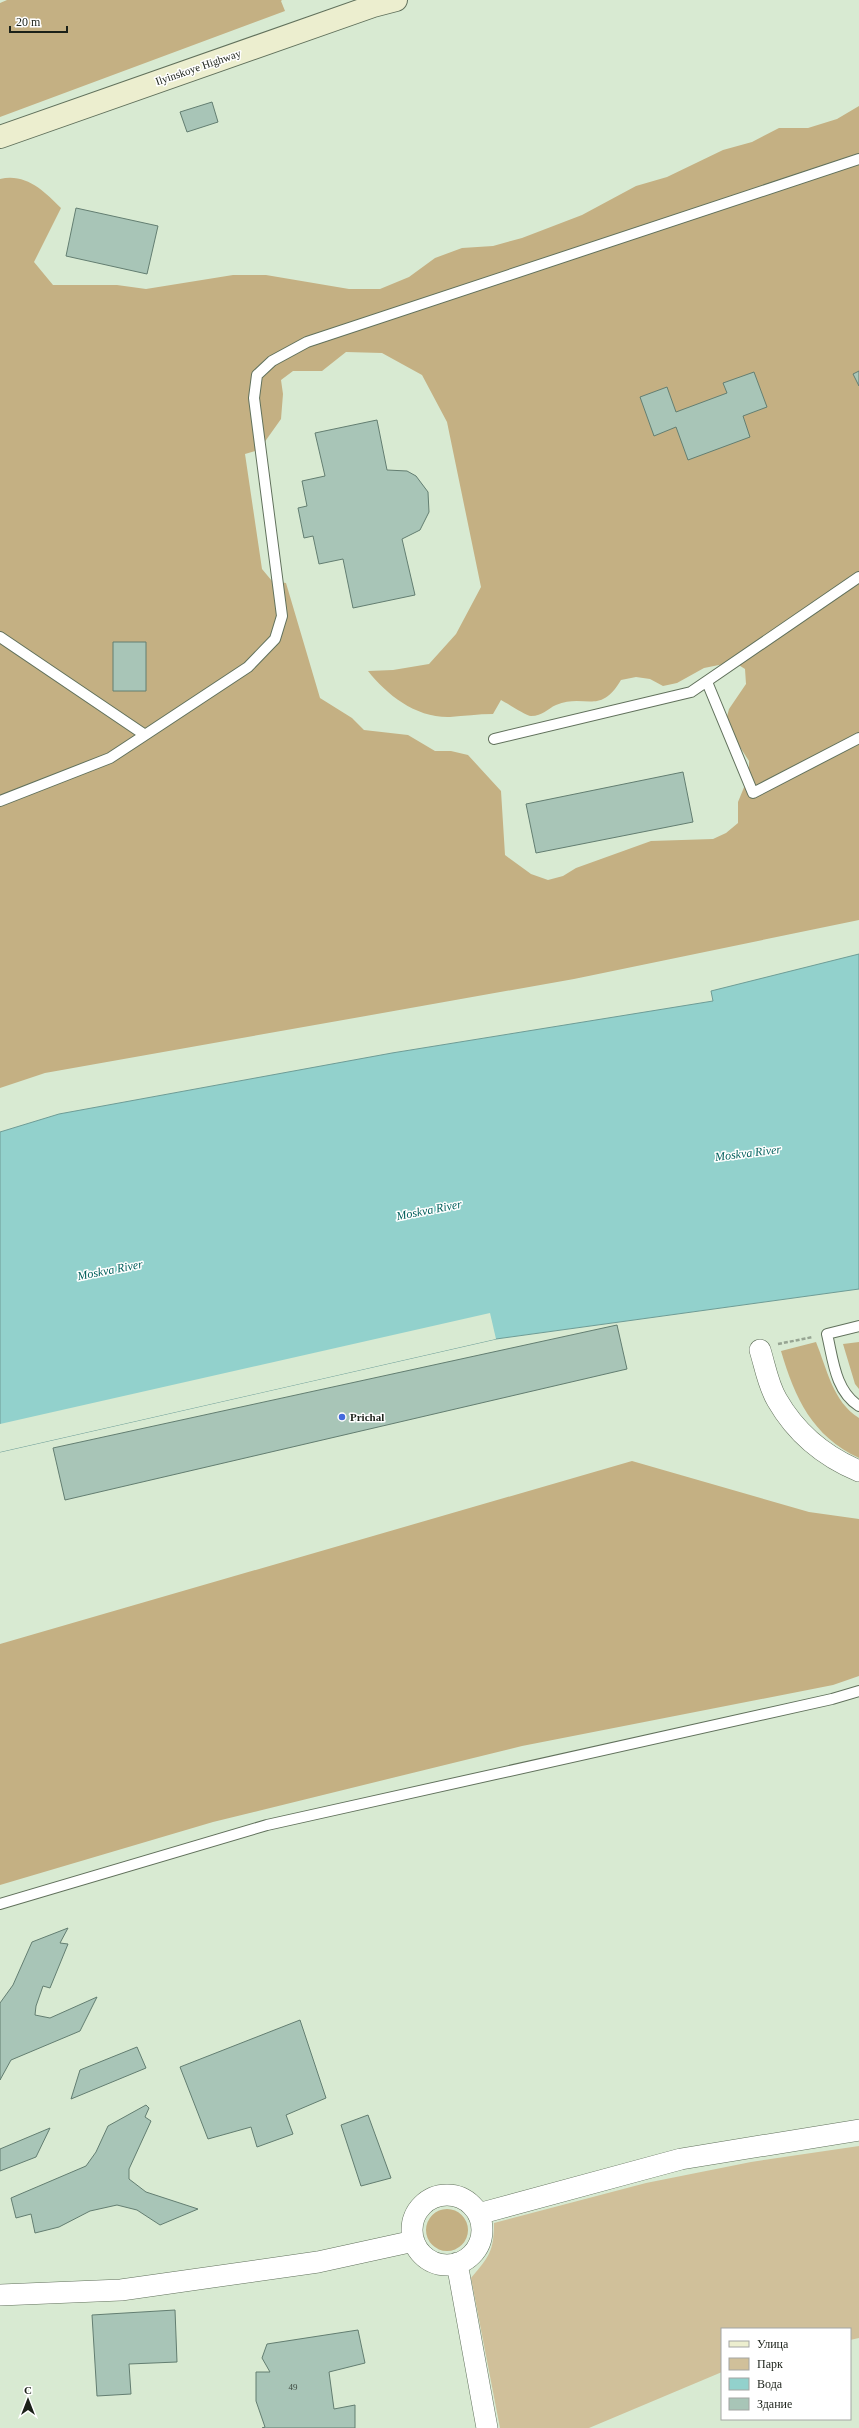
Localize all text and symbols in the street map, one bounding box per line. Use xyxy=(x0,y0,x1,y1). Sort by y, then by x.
scale bar xyxy=(10,8,67,34)
text: 20 m xyxy=(16,15,41,29)
street label: Ilyinskoye Highway xyxy=(154,47,243,87)
water label: Moskva River xyxy=(713,1142,782,1164)
water label: Moskva River xyxy=(394,1197,463,1223)
water label: Moskva River xyxy=(75,1257,144,1283)
place label: Prichal xyxy=(350,1411,384,1423)
marker: Prichal xyxy=(337,1412,347,1422)
legend xyxy=(721,2328,851,2420)
text: Улица xyxy=(757,2337,789,2351)
text: Парк xyxy=(757,2357,783,2371)
text: Вода xyxy=(757,2377,783,2391)
north arrow xyxy=(8,2380,48,2420)
house number: 49 xyxy=(289,2382,298,2392)
text: С xyxy=(24,2384,32,2396)
text: Здание xyxy=(757,2397,792,2411)

